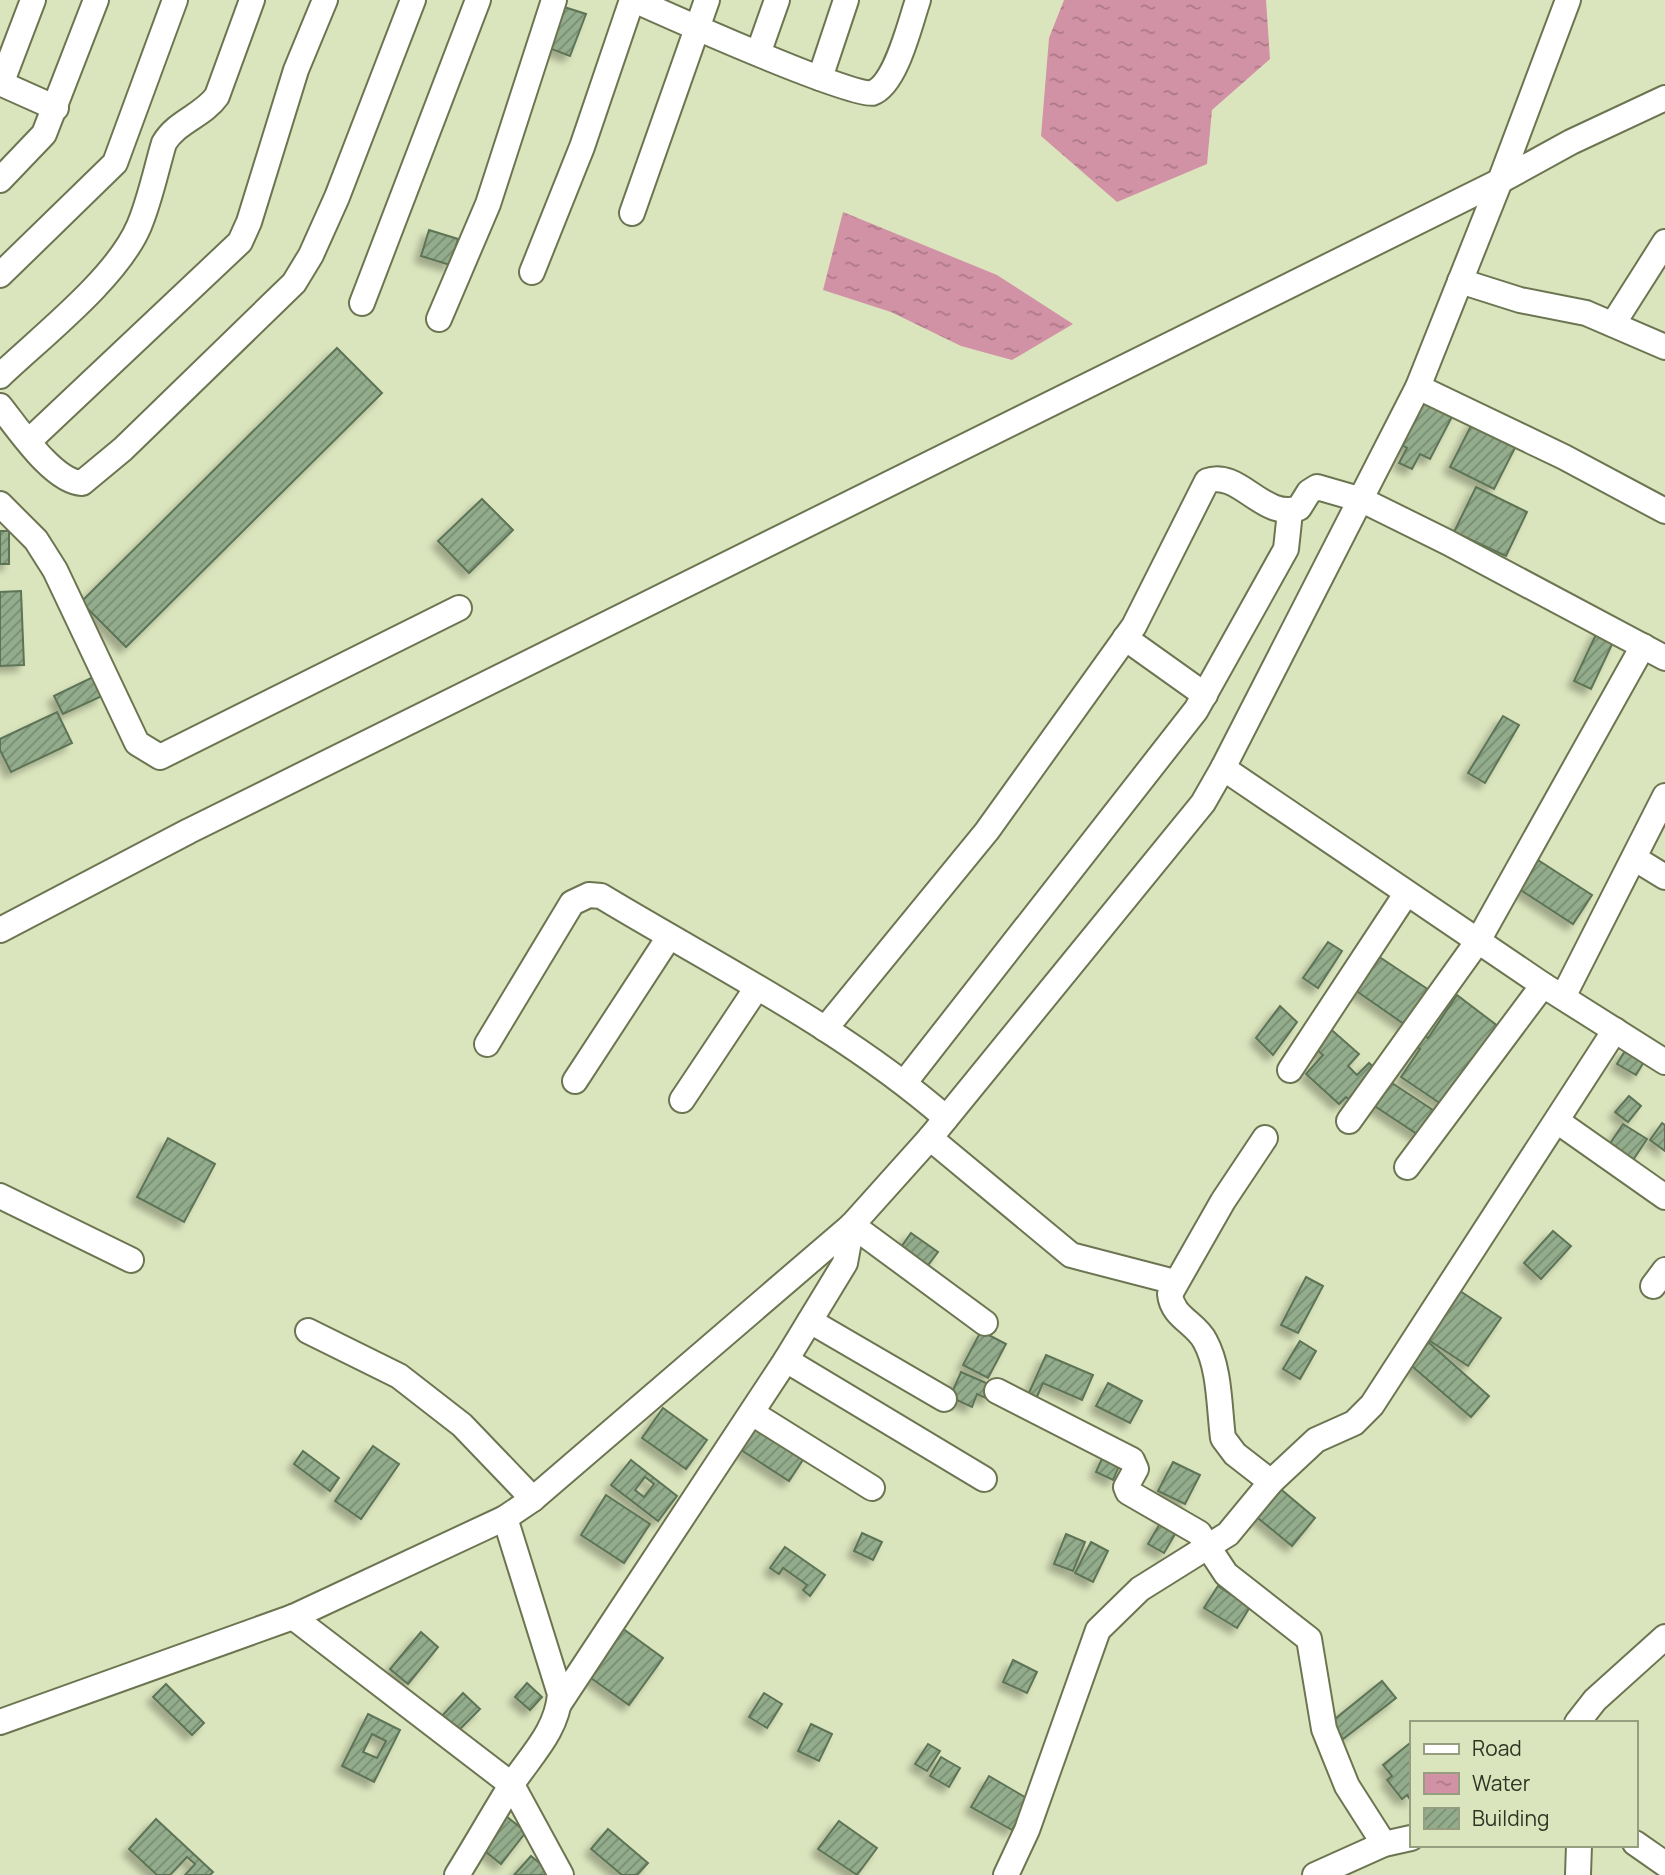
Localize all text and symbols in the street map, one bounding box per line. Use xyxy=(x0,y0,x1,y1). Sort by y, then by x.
legend xyxy=(1410,1721,1637,1847)
text: Road xyxy=(1472,1734,1522,1762)
text: Water xyxy=(1472,1769,1531,1797)
text: Building xyxy=(1472,1804,1549,1832)

